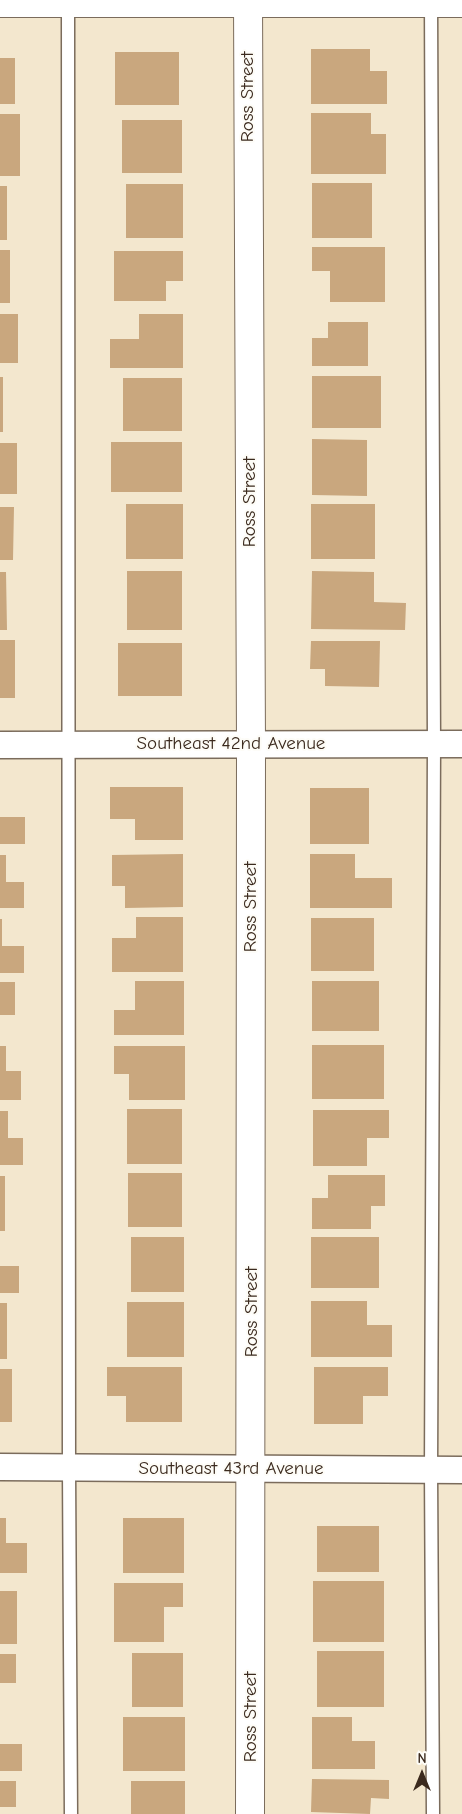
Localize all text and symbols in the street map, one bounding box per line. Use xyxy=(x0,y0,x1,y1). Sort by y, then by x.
street label: Ross Street xyxy=(237,52,259,142)
street label: Ross Street xyxy=(239,457,261,547)
street label: Southeast 42nd Avenue xyxy=(137,733,325,755)
street label: Ross Street xyxy=(240,862,262,952)
street label: Ross Street xyxy=(241,1267,263,1357)
street label: Southeast 43rd Avenue xyxy=(139,1458,323,1480)
street label: Ross Street xyxy=(240,1672,262,1762)
north arrow xyxy=(397,1749,447,1799)
text: N xyxy=(417,1750,427,1767)

